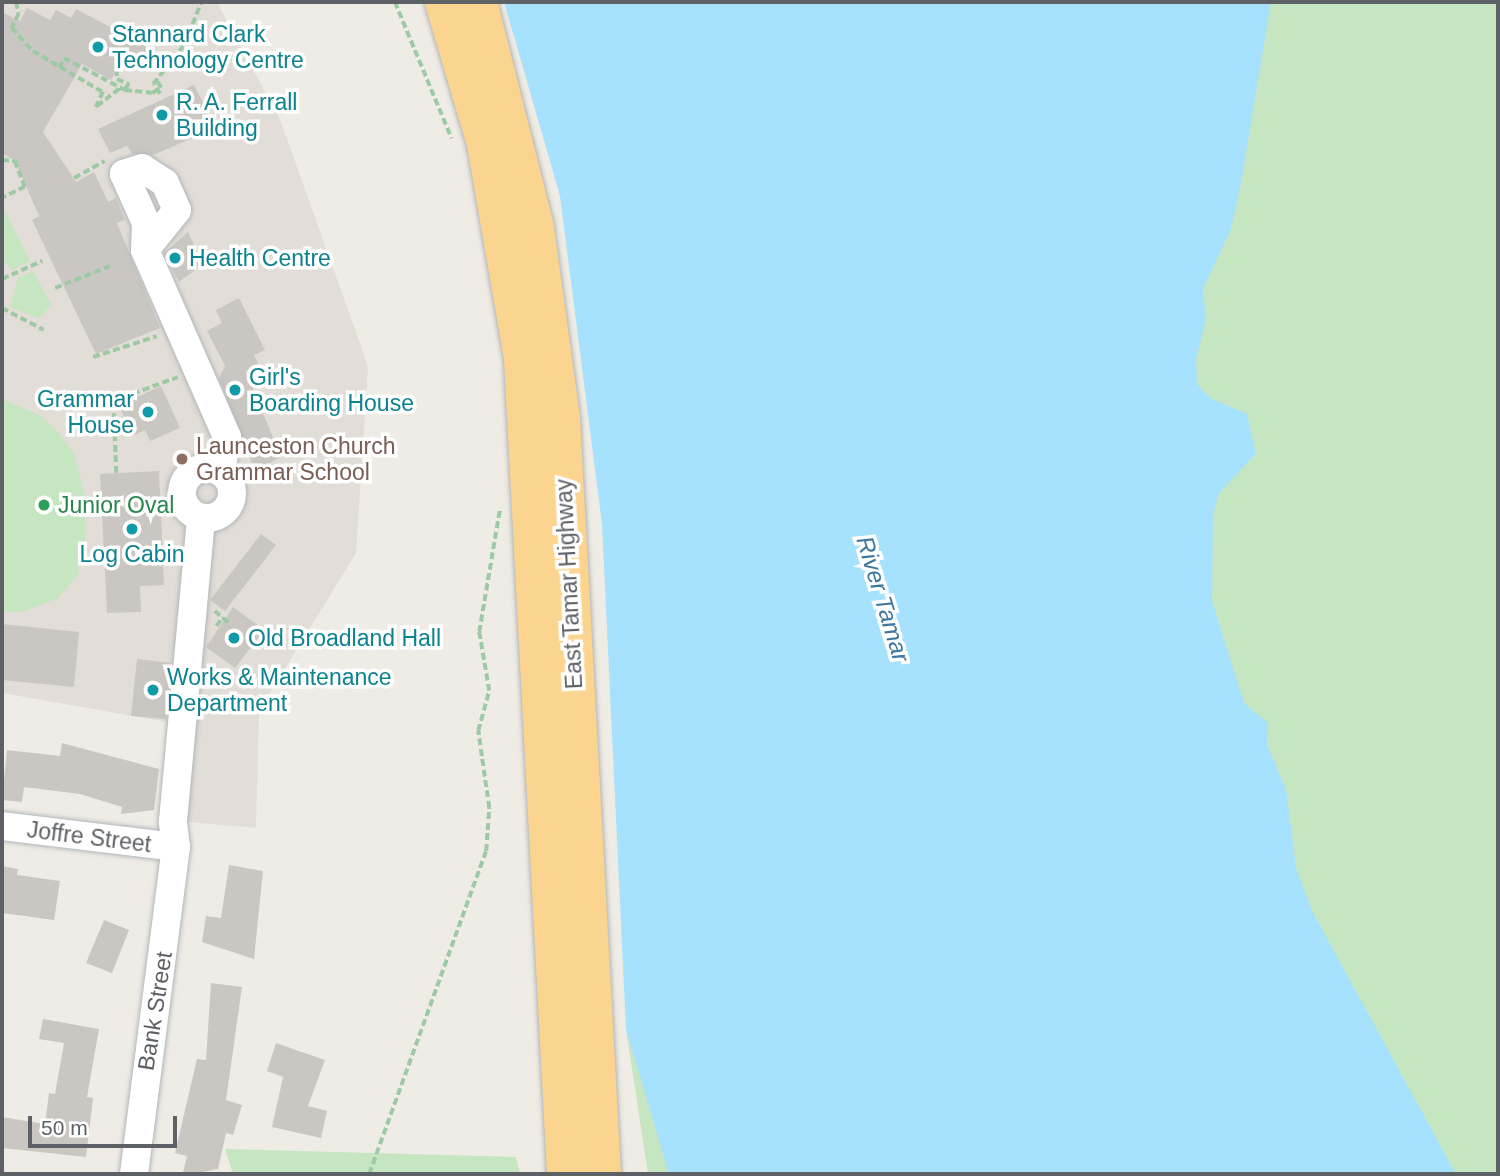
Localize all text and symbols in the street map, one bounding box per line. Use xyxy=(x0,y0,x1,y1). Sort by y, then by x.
place label: Stannard Clark Technology Centre xyxy=(112,20,304,74)
marker: Stannard Clark Technology Centre xyxy=(90,39,106,55)
place label: R. A. Ferrall Building xyxy=(176,88,299,142)
marker: R. A. Ferrall Building xyxy=(154,107,170,123)
place label: Health Centre xyxy=(189,244,331,272)
marker: Health Centre xyxy=(167,250,183,266)
place label: Girl's Boarding House xyxy=(249,363,414,417)
marker: Girl's Boarding House xyxy=(227,382,243,398)
place label: Grammar House xyxy=(37,385,134,439)
marker: Grammar House xyxy=(140,404,156,420)
place label: Launceston Church Grammar School xyxy=(196,432,395,486)
marker: Launceston Church Grammar School xyxy=(174,451,190,467)
street label: East Tamar Highway xyxy=(550,478,588,690)
place label: Junior Oval xyxy=(58,491,174,519)
marker: Junior Oval xyxy=(36,497,52,513)
marker: Log Cabin xyxy=(124,521,140,537)
water label: River Tamar xyxy=(850,533,916,665)
place label: Log Cabin xyxy=(80,540,184,568)
place label: Old Broadland Hall xyxy=(248,624,441,652)
marker: Old Broadland Hall xyxy=(226,630,242,646)
place label: Works & Maintenance Department xyxy=(167,663,392,717)
marker: Works & Maintenance Department xyxy=(145,682,161,698)
street label: Joffre Street xyxy=(25,816,153,858)
street label: Bank Street xyxy=(132,949,178,1073)
scale bar xyxy=(32,1102,180,1146)
text: 50 m xyxy=(41,1116,88,1139)

